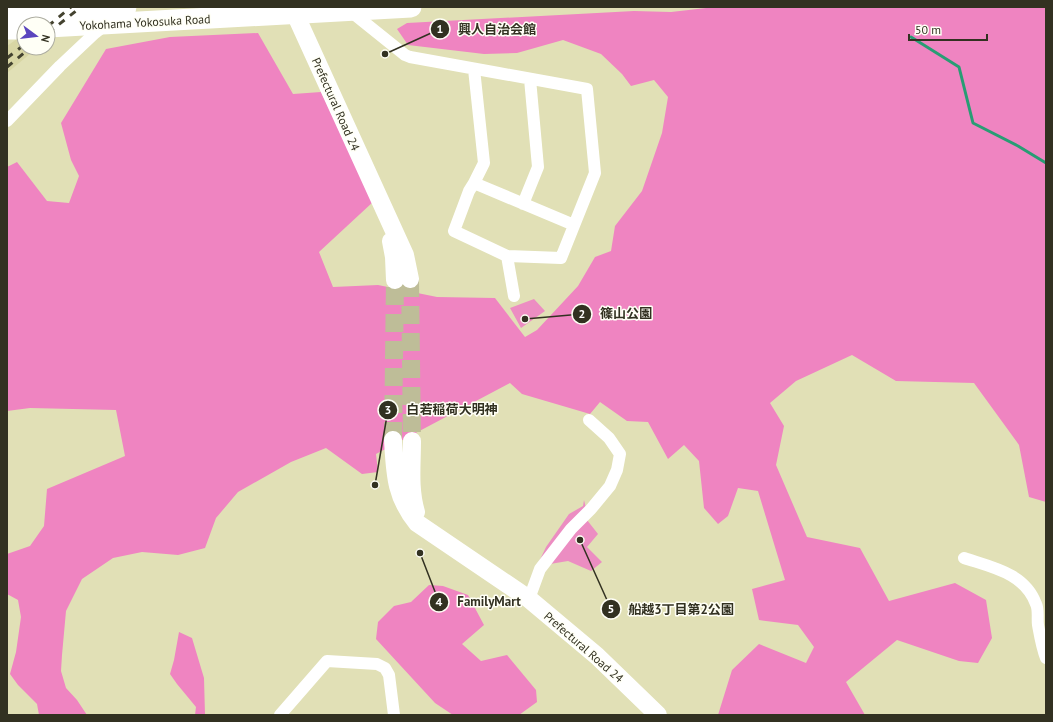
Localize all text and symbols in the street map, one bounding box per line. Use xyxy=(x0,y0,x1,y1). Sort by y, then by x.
street label: Yokohama Yokosuka Road xyxy=(79,11,211,33)
north arrow xyxy=(16,16,56,56)
scale bar xyxy=(909,16,987,42)
callout: 興人自治会館 xyxy=(430,17,544,42)
text: 1 xyxy=(437,21,443,36)
text: 興人自治会館 xyxy=(458,21,536,38)
text: 50 m xyxy=(915,22,941,37)
text: N xyxy=(38,33,53,44)
street label: Prefectural Road 24 xyxy=(309,55,363,153)
callout: 篠山公園 xyxy=(572,301,660,326)
text: 篠山公園 xyxy=(600,305,652,322)
text: 2 xyxy=(579,306,585,321)
callout: 白若稲荷大明神 xyxy=(378,397,505,422)
text: 白若稲荷大明神 xyxy=(406,401,498,418)
text: 3 xyxy=(385,402,391,417)
callout: FamilyMart xyxy=(429,589,529,614)
text: FamilyMart xyxy=(457,593,521,610)
text: 4 xyxy=(436,594,443,609)
callout: 船越3丁目第2公園 xyxy=(601,597,742,622)
text: 5 xyxy=(608,601,614,616)
text: 船越3丁目第2公園 xyxy=(628,601,734,618)
street label: Prefectural Road 24 xyxy=(541,608,627,686)

